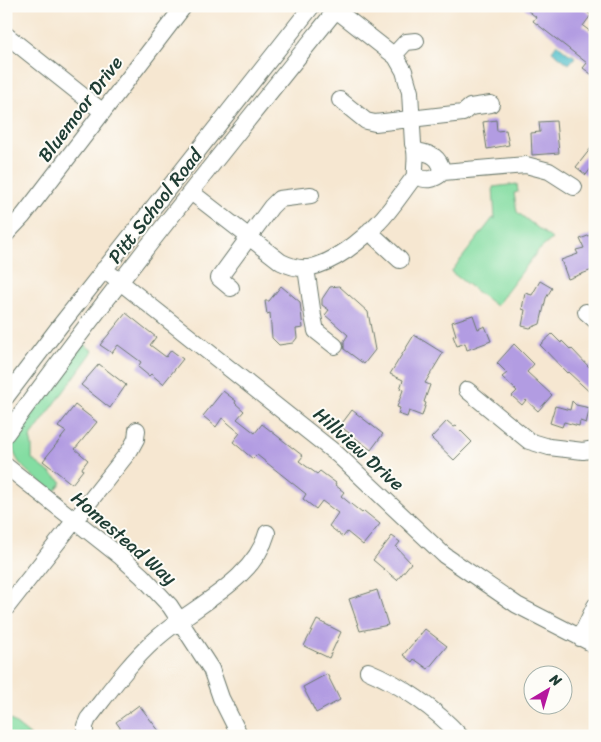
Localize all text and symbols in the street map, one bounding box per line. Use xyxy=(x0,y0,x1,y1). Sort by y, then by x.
street label: Bluemoor Drive xyxy=(29,49,131,169)
street label: Pitt School Road xyxy=(99,140,212,271)
street label: Hillview Drive xyxy=(306,399,413,499)
street label: Homestead Way xyxy=(64,482,185,594)
north arrow xyxy=(524,664,574,714)
text: N xyxy=(543,667,567,693)

